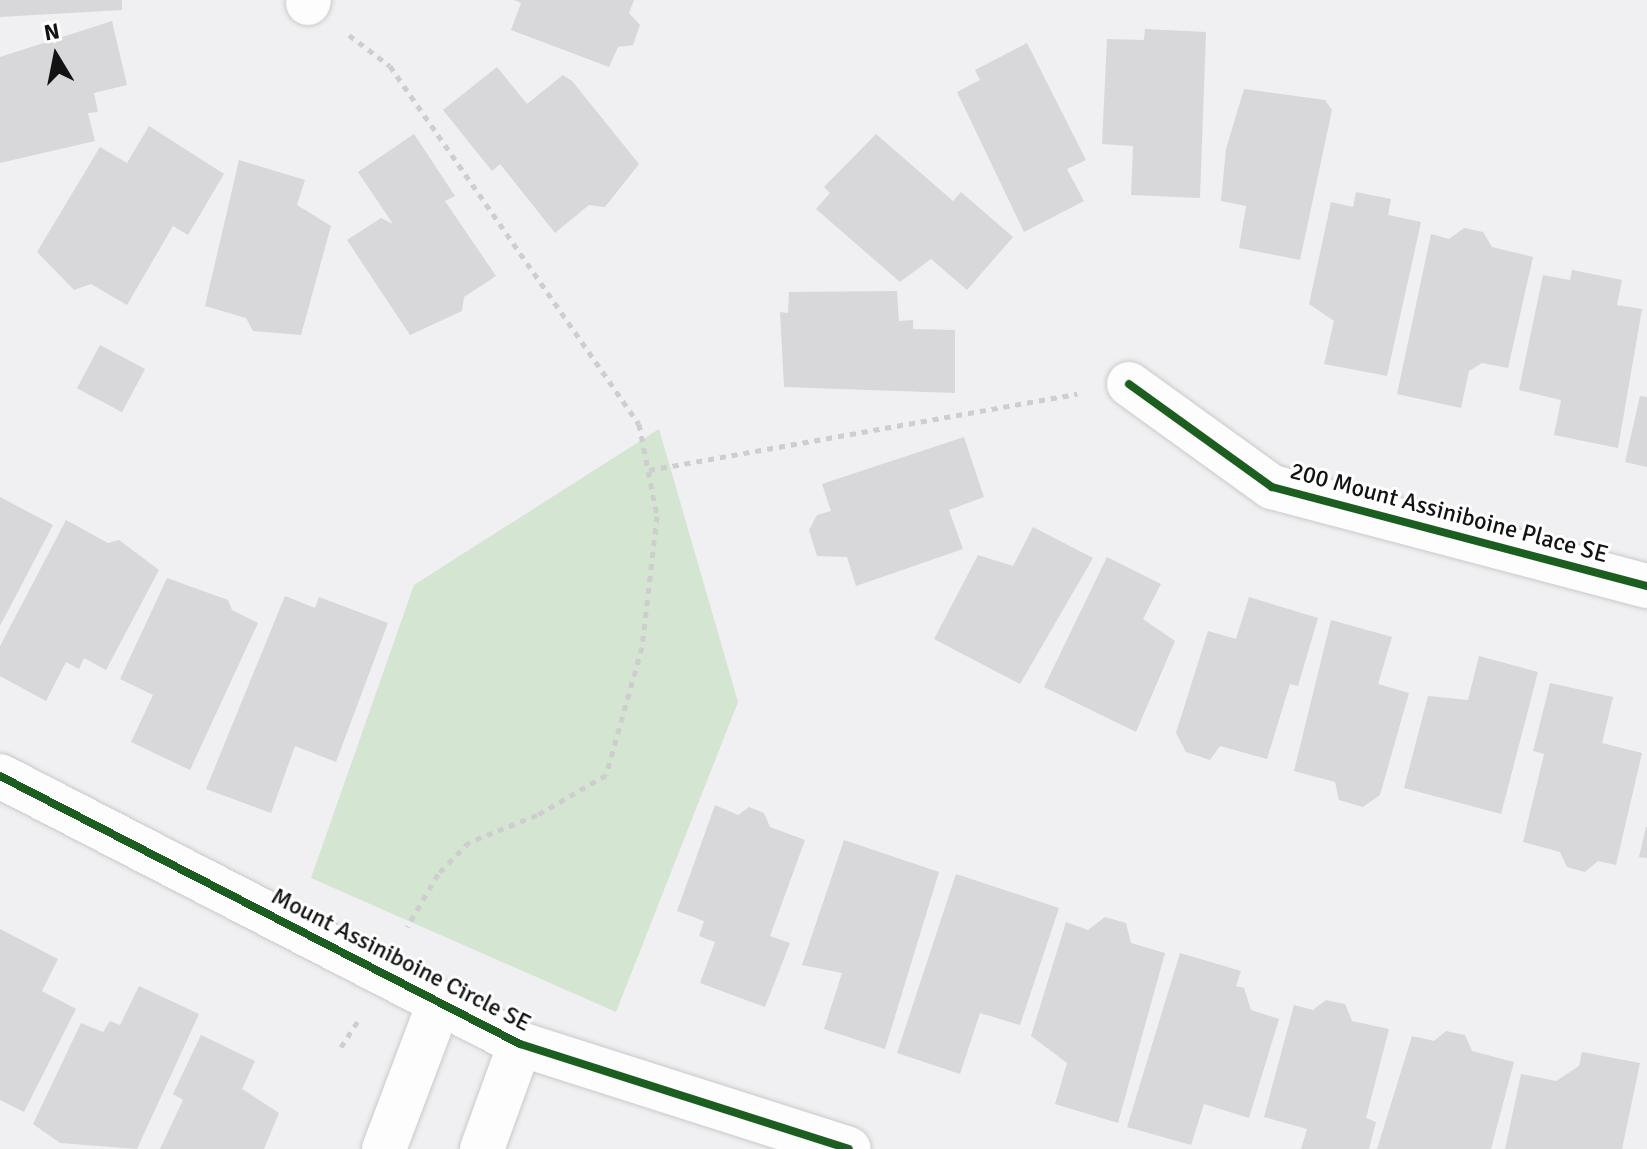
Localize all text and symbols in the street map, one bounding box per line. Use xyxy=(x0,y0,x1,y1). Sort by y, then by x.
north arrow xyxy=(16,16,96,96)
text: N xyxy=(42,17,62,46)
street label: 200 Mount Assiniboine Place SE xyxy=(1287,457,1611,569)
street label: Mount Assiniboine Circle SE xyxy=(266,882,536,1038)

